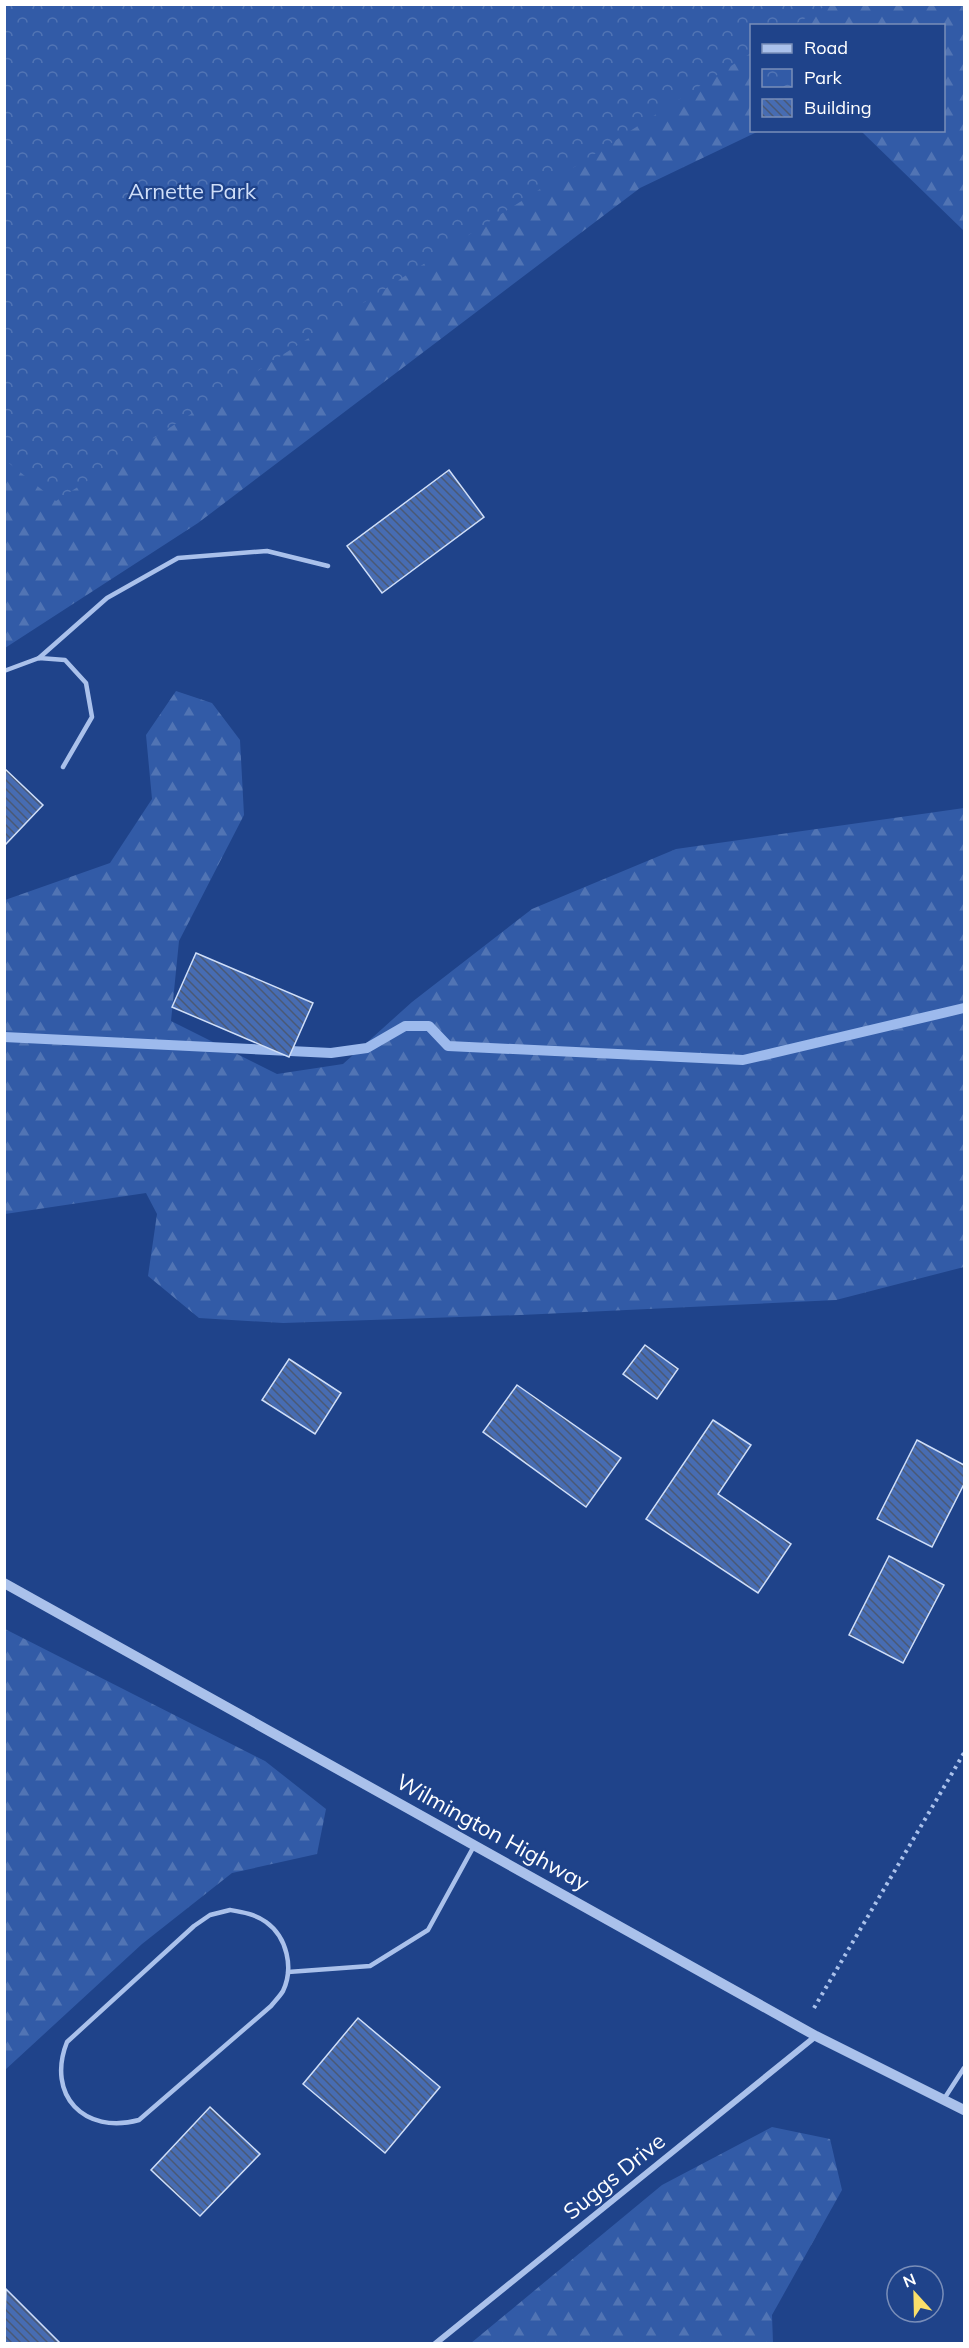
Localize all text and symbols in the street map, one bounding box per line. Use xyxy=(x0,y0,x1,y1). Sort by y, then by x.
legend xyxy=(750,24,945,132)
text: Road xyxy=(804,36,848,59)
text: Park xyxy=(804,66,843,89)
text: Building xyxy=(804,96,872,119)
park label: Arnette Park xyxy=(128,177,257,205)
street label: Wilmington Highway xyxy=(392,1767,595,1897)
street label: Suggs Drive xyxy=(557,2127,671,2225)
north arrow xyxy=(885,2264,945,2324)
text: N xyxy=(900,2269,919,2292)

